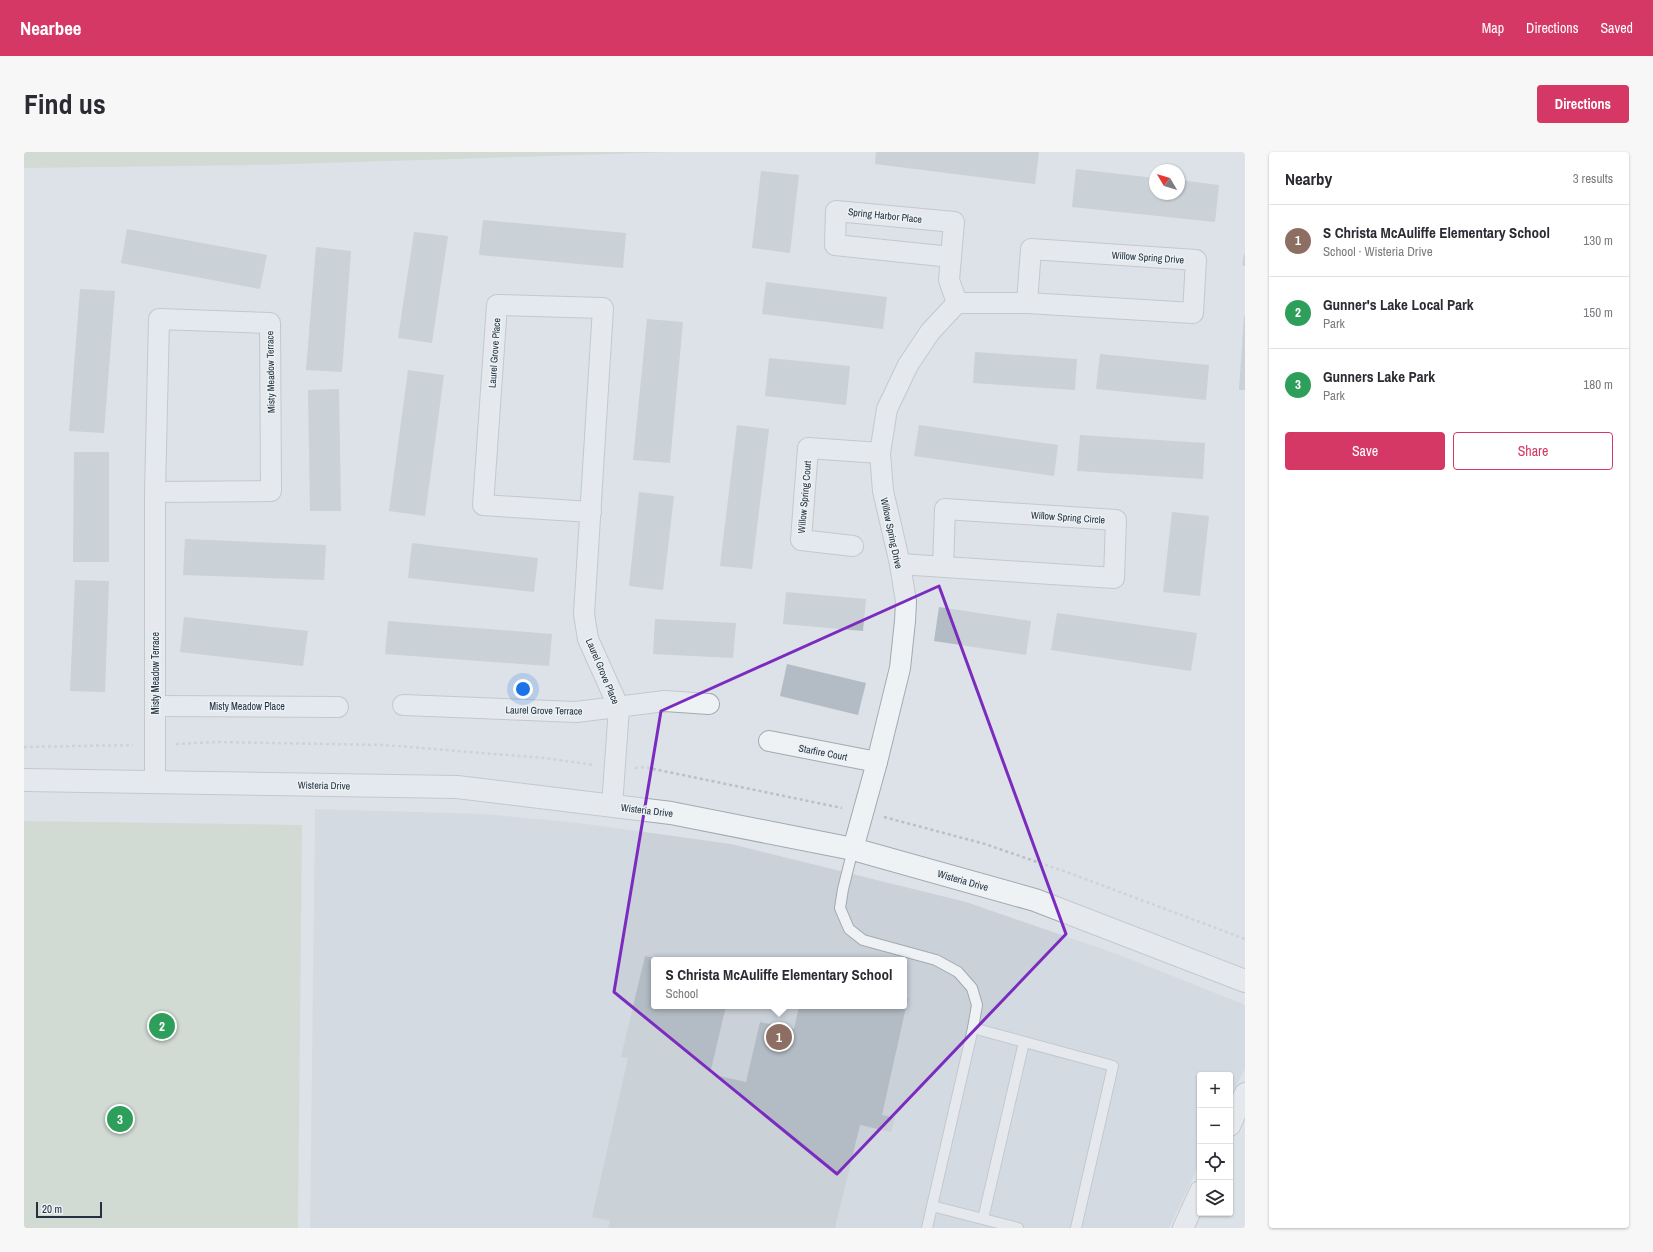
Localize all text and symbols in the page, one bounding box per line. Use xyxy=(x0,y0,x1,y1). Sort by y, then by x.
text: Nearbee xyxy=(20,15,81,41)
text: Map xyxy=(1482,19,1504,37)
text: Directions xyxy=(1526,19,1578,37)
text: Saved xyxy=(1600,19,1633,37)
text: Find us xyxy=(24,85,106,123)
button: Directions xyxy=(1537,85,1629,123)
north arrow xyxy=(1149,164,1185,200)
text: Nearby xyxy=(1285,167,1332,190)
text: 3 results xyxy=(1573,170,1613,187)
street label: Spring Harbor Place xyxy=(847,205,923,226)
text: S Christa McAuliffe Elementary School xyxy=(1323,222,1550,243)
text: 1 xyxy=(1295,232,1301,249)
text: 130 m xyxy=(1583,232,1613,249)
text: School · Wisteria Drive xyxy=(1323,243,1433,260)
street label: Willow Spring Drive xyxy=(1111,248,1185,267)
text: Gunner's Lake Local Park xyxy=(1323,294,1474,315)
text: 2 xyxy=(1295,304,1301,321)
text: 150 m xyxy=(1583,304,1613,321)
text: Park xyxy=(1323,315,1345,332)
street label: Laurel Grove Place xyxy=(486,317,503,389)
street label: Misty Meadow Terrace xyxy=(263,330,278,413)
text: Gunners Lake Park xyxy=(1323,366,1435,387)
text: 3 xyxy=(1295,376,1301,393)
text: 180 m xyxy=(1583,376,1613,393)
text: Park xyxy=(1323,387,1345,404)
button: Save xyxy=(1285,432,1445,470)
button: Share xyxy=(1453,432,1613,470)
street label: Willow Spring Court xyxy=(795,459,814,534)
street label: Willow Spring Drive xyxy=(878,496,905,570)
street label: Willow Spring Circle xyxy=(1030,508,1106,527)
street label: Misty Meadow Terrace xyxy=(149,631,162,714)
street label: Laurel Grove Place xyxy=(583,636,622,706)
your location xyxy=(513,679,533,699)
street label: Misty Meadow Place xyxy=(209,700,285,713)
street label: Laurel Grove Terrace xyxy=(505,703,583,718)
street label: Starfire Court xyxy=(797,741,849,764)
street label: Wisteria Drive xyxy=(298,779,351,792)
street label: Wisteria Drive xyxy=(620,801,674,820)
street label: Wisteria Drive xyxy=(936,867,990,894)
popup xyxy=(651,957,907,1009)
text: S Christa McAuliffe Elementary School xyxy=(666,964,892,985)
text: School xyxy=(666,985,698,1002)
pin: 2 xyxy=(149,1011,175,1041)
pin: 1 xyxy=(766,1022,792,1052)
map controls xyxy=(1197,1072,1233,1216)
button: + xyxy=(1197,1072,1233,1108)
pin: 3 xyxy=(107,1104,133,1134)
button: − xyxy=(1197,1108,1233,1144)
button: locate xyxy=(1197,1144,1233,1180)
button: layers xyxy=(1197,1180,1233,1216)
scale bar xyxy=(36,1200,102,1219)
text: 20 m xyxy=(42,1202,62,1216)

